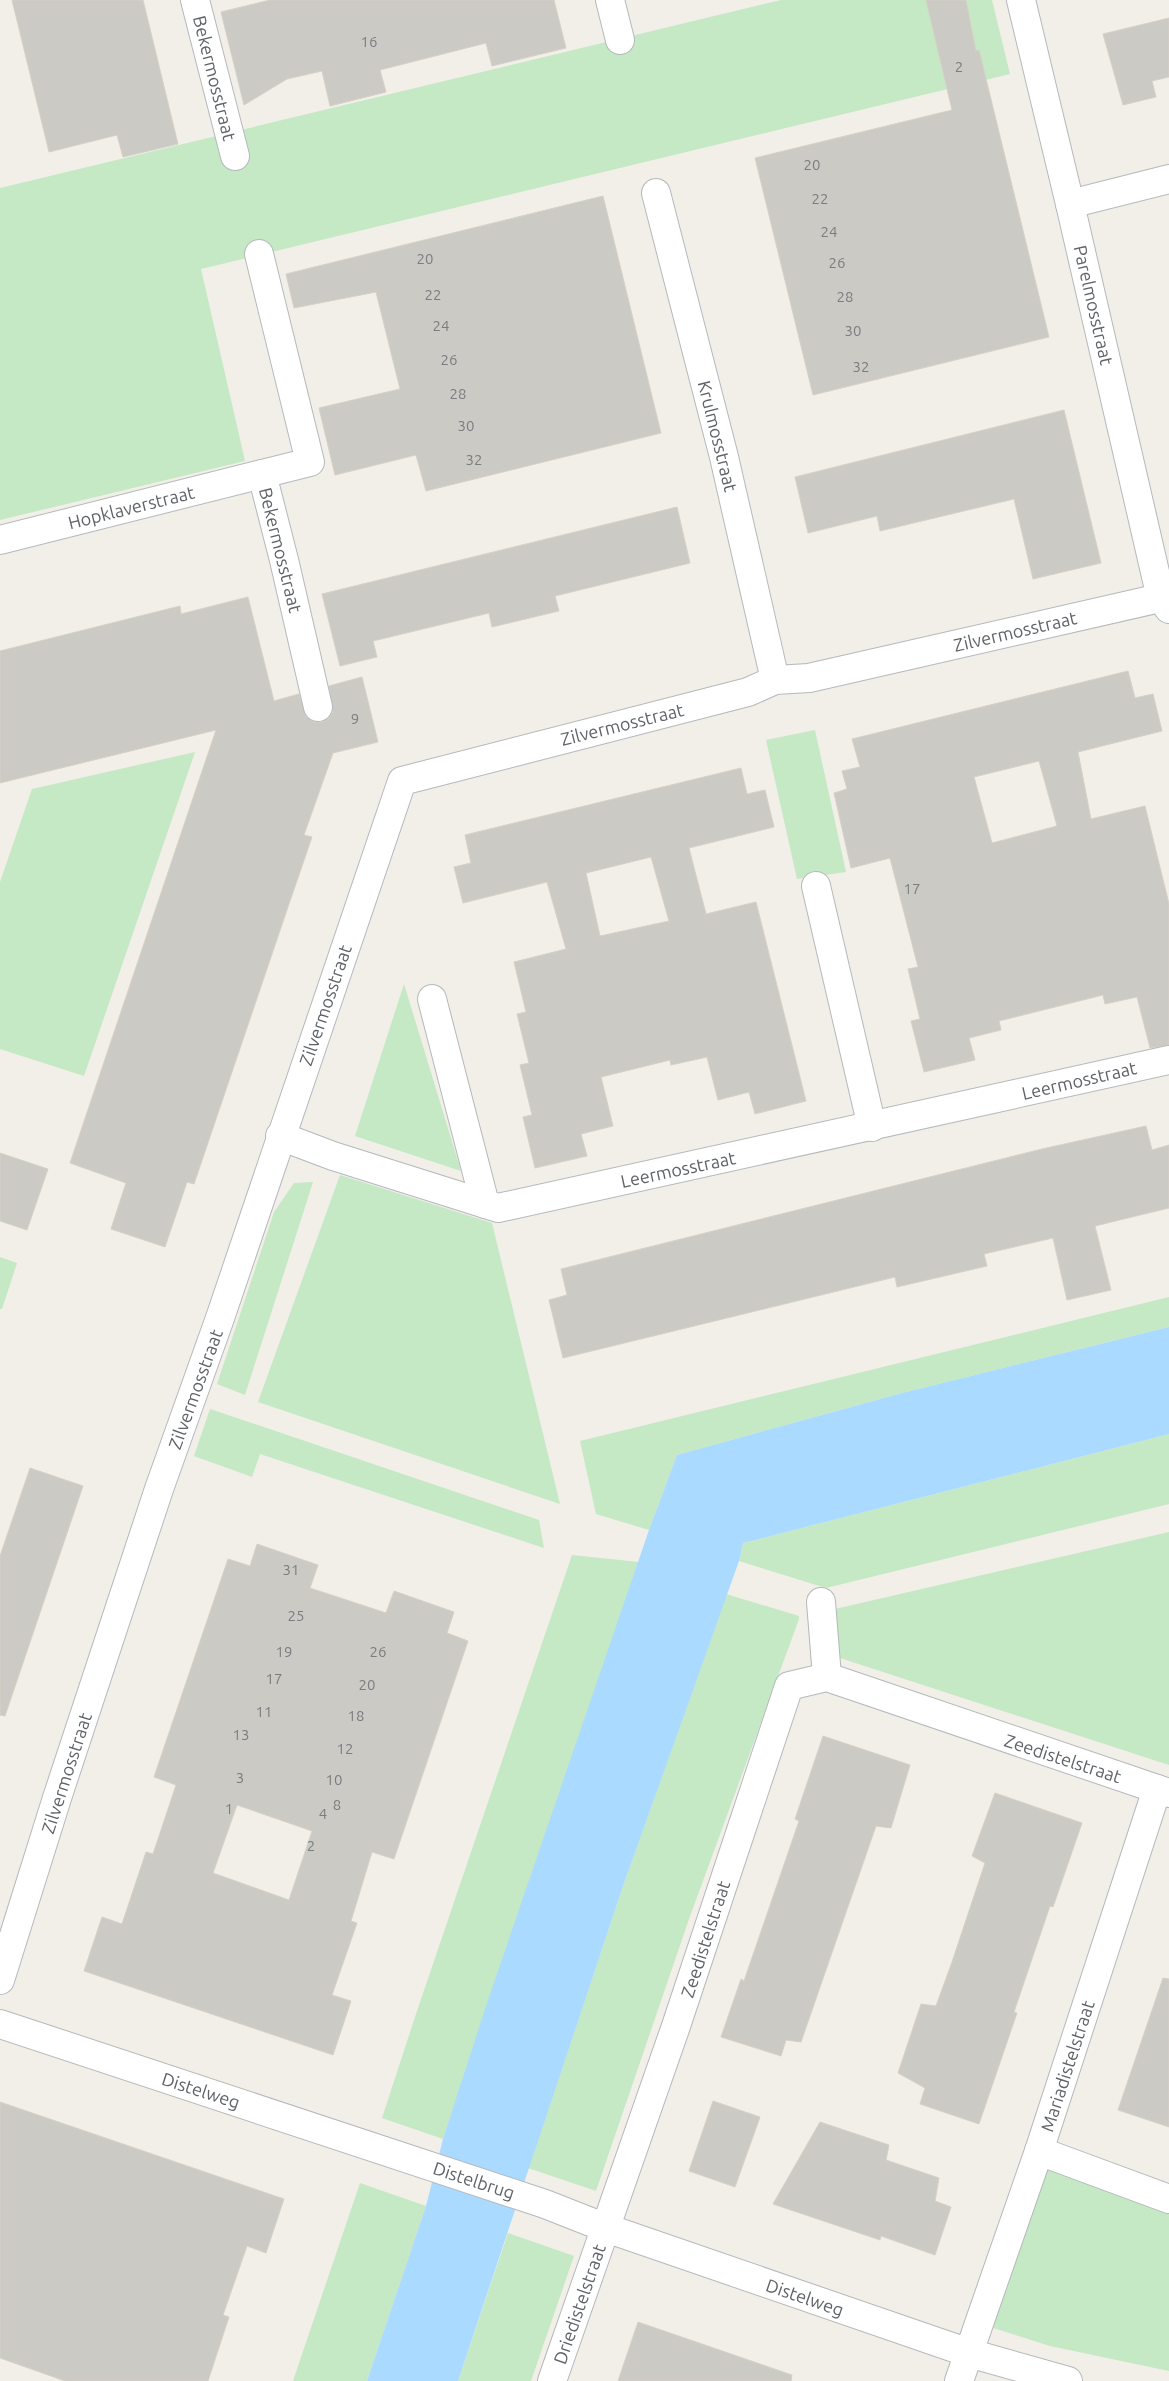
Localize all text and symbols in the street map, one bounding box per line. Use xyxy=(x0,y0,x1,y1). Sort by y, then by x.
street label: Bekermosstraat xyxy=(190,13,240,143)
house number: 16 xyxy=(361,33,377,50)
house number: 2 xyxy=(955,58,963,75)
house number: 20 xyxy=(804,156,820,173)
house number: 22 xyxy=(812,190,828,207)
house number: 24 xyxy=(821,223,837,240)
street label: Parelmosstraat xyxy=(1070,243,1118,367)
house number: 20 xyxy=(417,250,433,267)
house number: 26 xyxy=(829,254,845,271)
house number: 22 xyxy=(425,286,441,303)
house number: 28 xyxy=(837,288,853,305)
house number: 24 xyxy=(433,317,449,334)
house number: 30 xyxy=(845,322,861,339)
house number: 26 xyxy=(441,351,457,368)
house number: 32 xyxy=(853,358,869,375)
street label: Krulmosstraat xyxy=(695,378,741,494)
house number: 28 xyxy=(450,385,466,402)
house number: 30 xyxy=(458,417,474,434)
house number: 32 xyxy=(466,451,482,468)
street label: Hopklaverstraat xyxy=(66,482,196,532)
street label: Bekermosstraat xyxy=(256,485,306,615)
street label: Zilvermosstraat xyxy=(951,607,1079,655)
street label: Zilvermosstraat xyxy=(558,699,686,749)
house number: 9 xyxy=(351,710,359,727)
house number: 17 xyxy=(904,880,920,897)
street label: Zilvermosstraat xyxy=(295,942,355,1068)
street label: Leermosstraat xyxy=(1020,1057,1138,1103)
street label: Leermosstraat xyxy=(619,1147,737,1191)
street label: Zilvermosstraat xyxy=(164,1326,226,1452)
house number: 31 xyxy=(283,1561,299,1578)
house number: 25 xyxy=(288,1607,304,1624)
house number: 19 xyxy=(276,1643,292,1660)
house number: 26 xyxy=(370,1643,386,1660)
house number: 17 xyxy=(266,1670,282,1687)
house number: 20 xyxy=(359,1676,375,1693)
house number: 11 xyxy=(256,1703,272,1720)
house number: 18 xyxy=(348,1707,364,1724)
street label: Zilvermosstraat xyxy=(37,1710,95,1836)
house number: 13 xyxy=(233,1726,249,1743)
street label: Zeedistelstraat xyxy=(1002,1730,1124,1786)
house number: 12 xyxy=(337,1740,353,1757)
house number: 3 xyxy=(236,1769,244,1786)
house number: 10 xyxy=(326,1771,342,1788)
house number: 8 xyxy=(333,1796,341,1813)
house number: 1 xyxy=(225,1800,233,1817)
house number: 4 xyxy=(319,1805,327,1822)
house number: 2 xyxy=(307,1837,315,1854)
street label: Zeedistelstraat xyxy=(677,1878,733,2000)
street label: Mariadistelstraat xyxy=(1036,1998,1098,2134)
street label: Distelweg xyxy=(159,2068,243,2112)
street label: Distelbrug xyxy=(431,2157,517,2203)
street label: Driedistelstraat xyxy=(549,2241,609,2367)
street label: Distelweg xyxy=(764,2274,846,2320)

